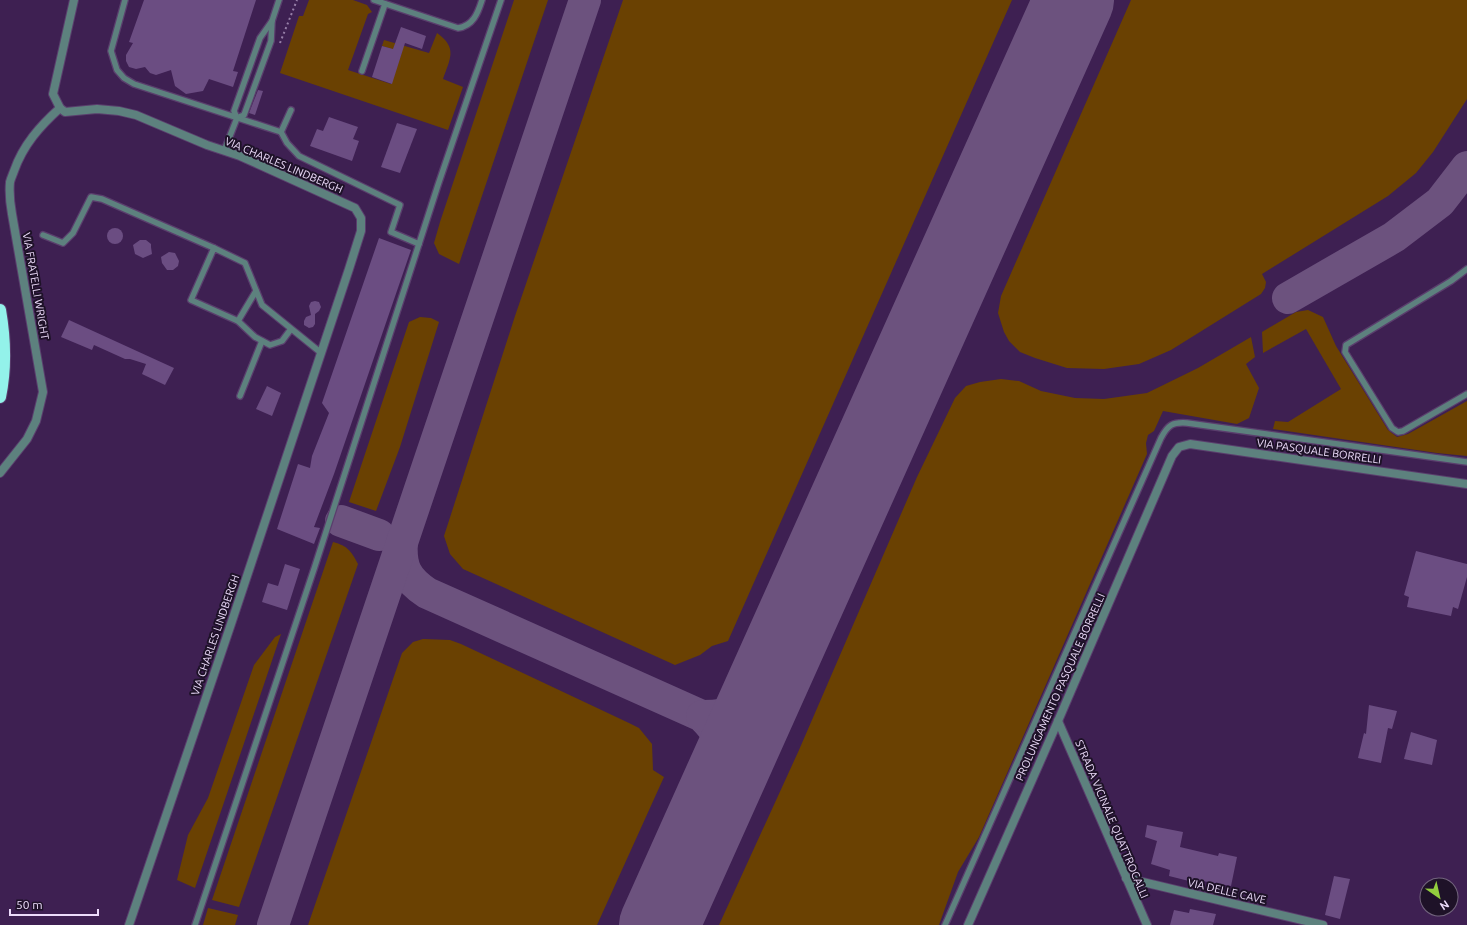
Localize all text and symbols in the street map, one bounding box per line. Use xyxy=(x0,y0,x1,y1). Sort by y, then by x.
street label: VIA CHARLES LINDBERGH xyxy=(223,135,345,195)
street label: VIA FRATELLI WRIGHT xyxy=(21,231,51,341)
street label: VIA PASQUALE BORRELLI xyxy=(1256,436,1382,466)
street label: VIA CHARLES LINDBERGH xyxy=(189,573,241,697)
street label: PROLUNGAMENTO PASQUALE BORRELLI xyxy=(1013,591,1107,783)
street label: STRADA VICINALE QUATTROCALLI xyxy=(1073,738,1151,900)
street label: VIA DELLE CAVE xyxy=(1187,876,1267,906)
north arrow xyxy=(1419,877,1459,917)
scale bar xyxy=(10,891,98,917)
text: 50 m xyxy=(16,898,43,911)
text: N xyxy=(1438,898,1451,913)

